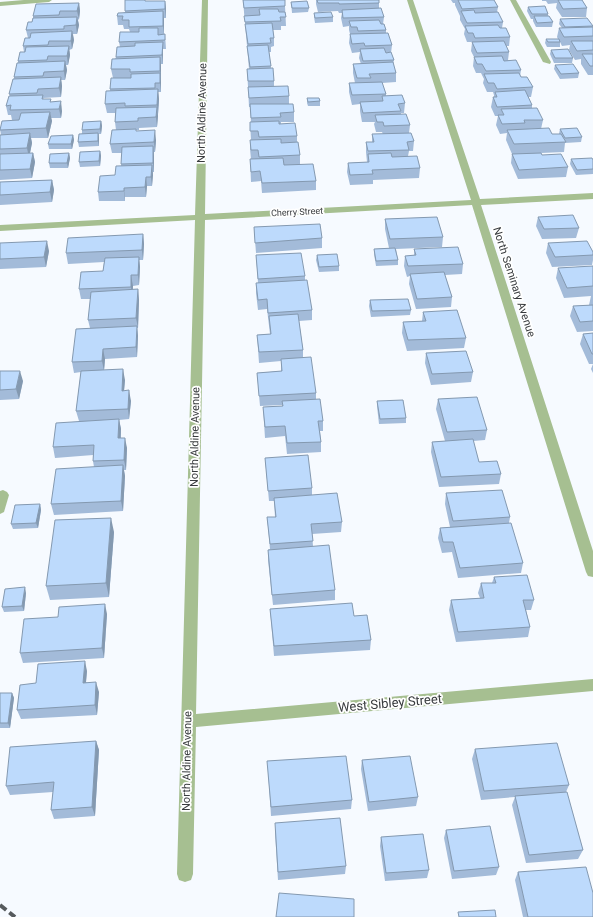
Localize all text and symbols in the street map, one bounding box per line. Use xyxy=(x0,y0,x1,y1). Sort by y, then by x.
street label: North Aldine Avenue xyxy=(195,63,209,163)
street label: Cherry Street xyxy=(271,206,323,218)
street label: North Seminary Avenue xyxy=(490,225,538,339)
street label: North Aldine Avenue xyxy=(188,387,202,487)
street label: West Sibley Street xyxy=(337,691,443,715)
street label: North Aldine Avenue xyxy=(180,711,194,811)

